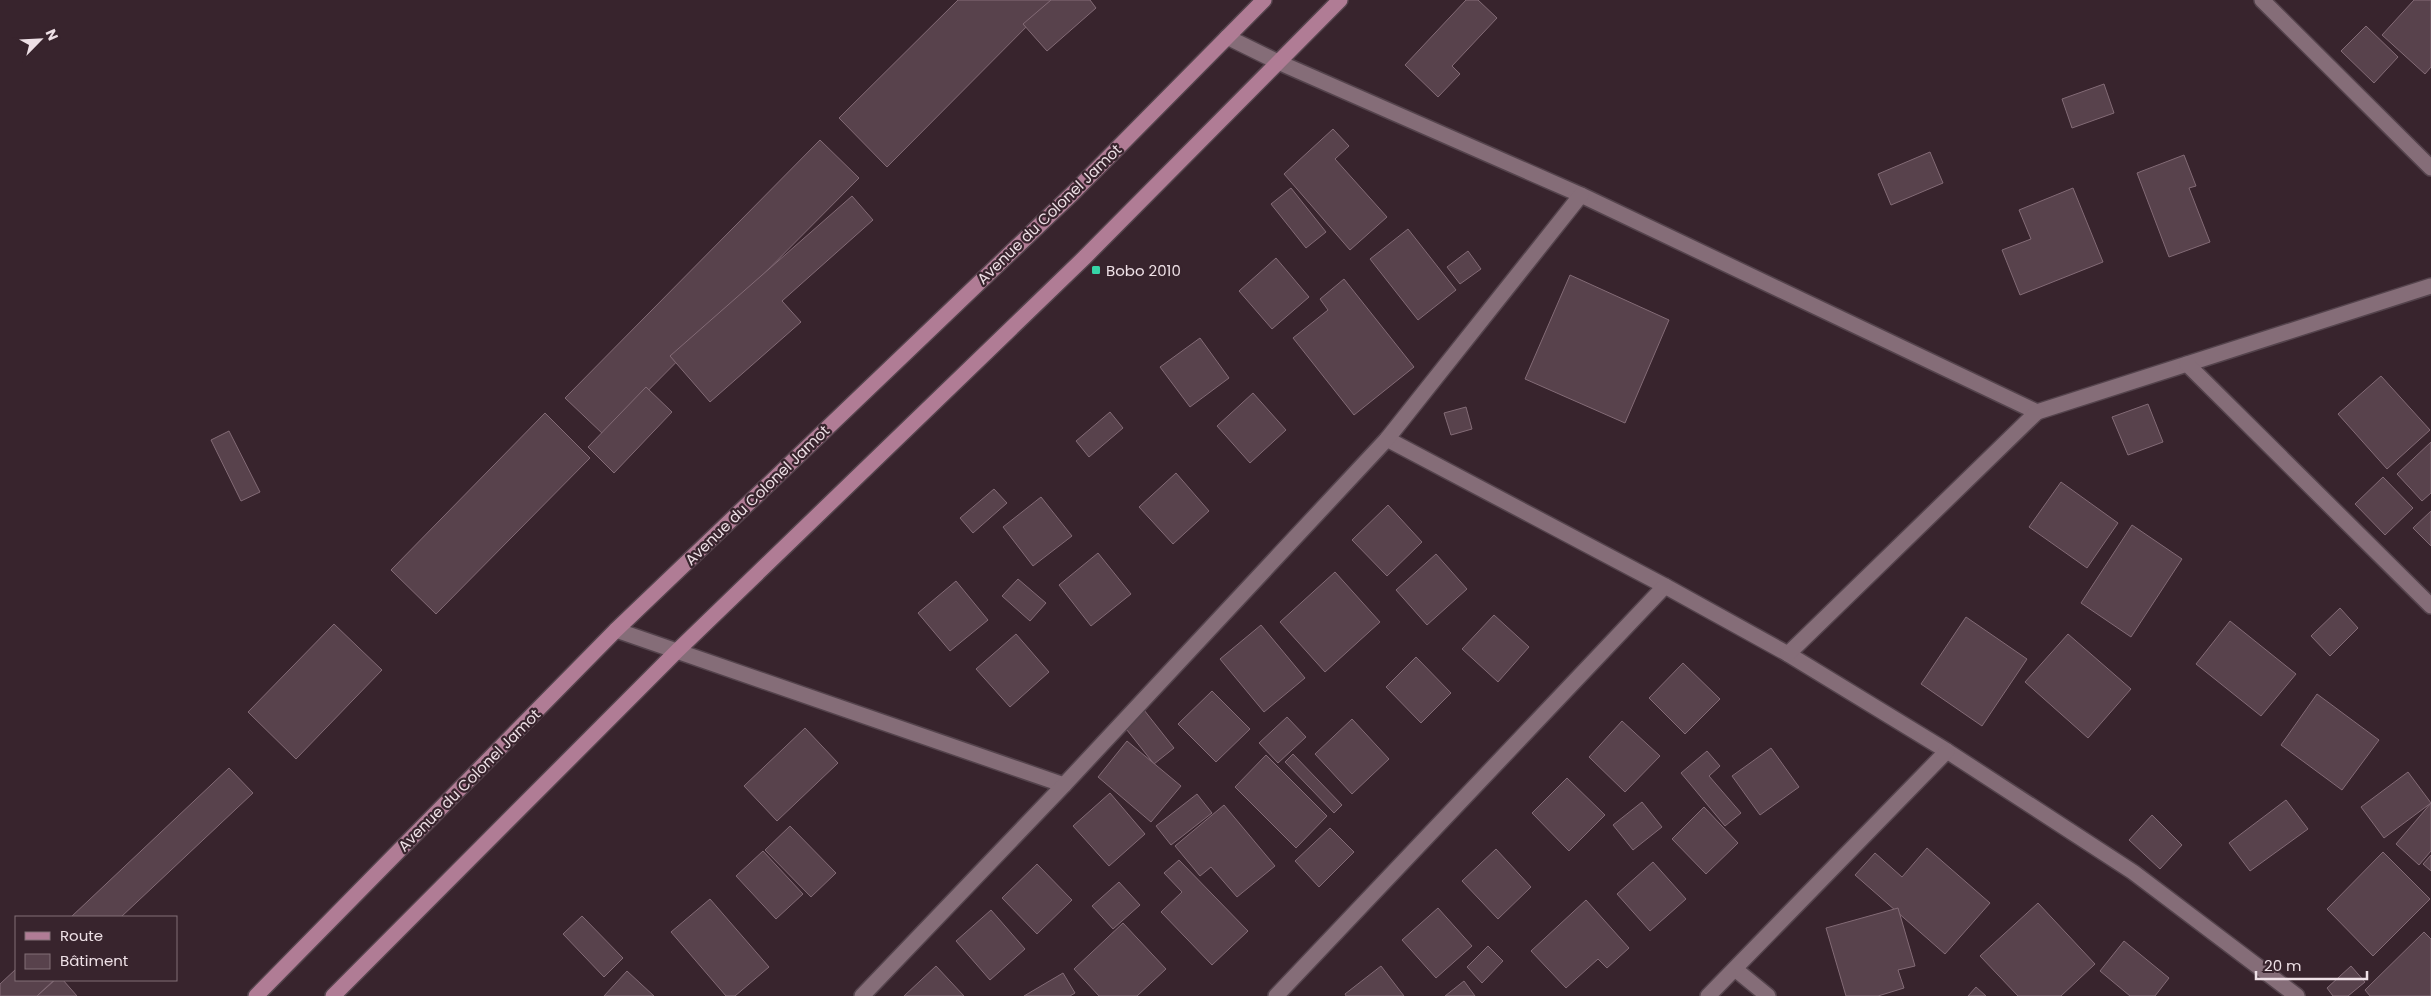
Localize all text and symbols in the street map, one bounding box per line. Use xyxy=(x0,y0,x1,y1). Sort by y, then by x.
north arrow xyxy=(15,15,65,65)
text: N xyxy=(41,26,63,44)
street label: Avenue du Colonel Jamot xyxy=(972,139,1126,289)
place label: Bobo 2010 xyxy=(1106,260,1181,281)
marker: Bobo 2010 xyxy=(1090,264,1102,276)
street label: Avenue du Colonel Jamot xyxy=(680,420,834,570)
street label: Avenue du Colonel Jamot xyxy=(393,704,545,856)
legend xyxy=(15,916,178,981)
text: Route xyxy=(60,925,103,946)
scale bar xyxy=(2256,948,2367,980)
text: Bâtiment xyxy=(60,950,128,971)
text: 20 m xyxy=(2264,955,2302,976)

